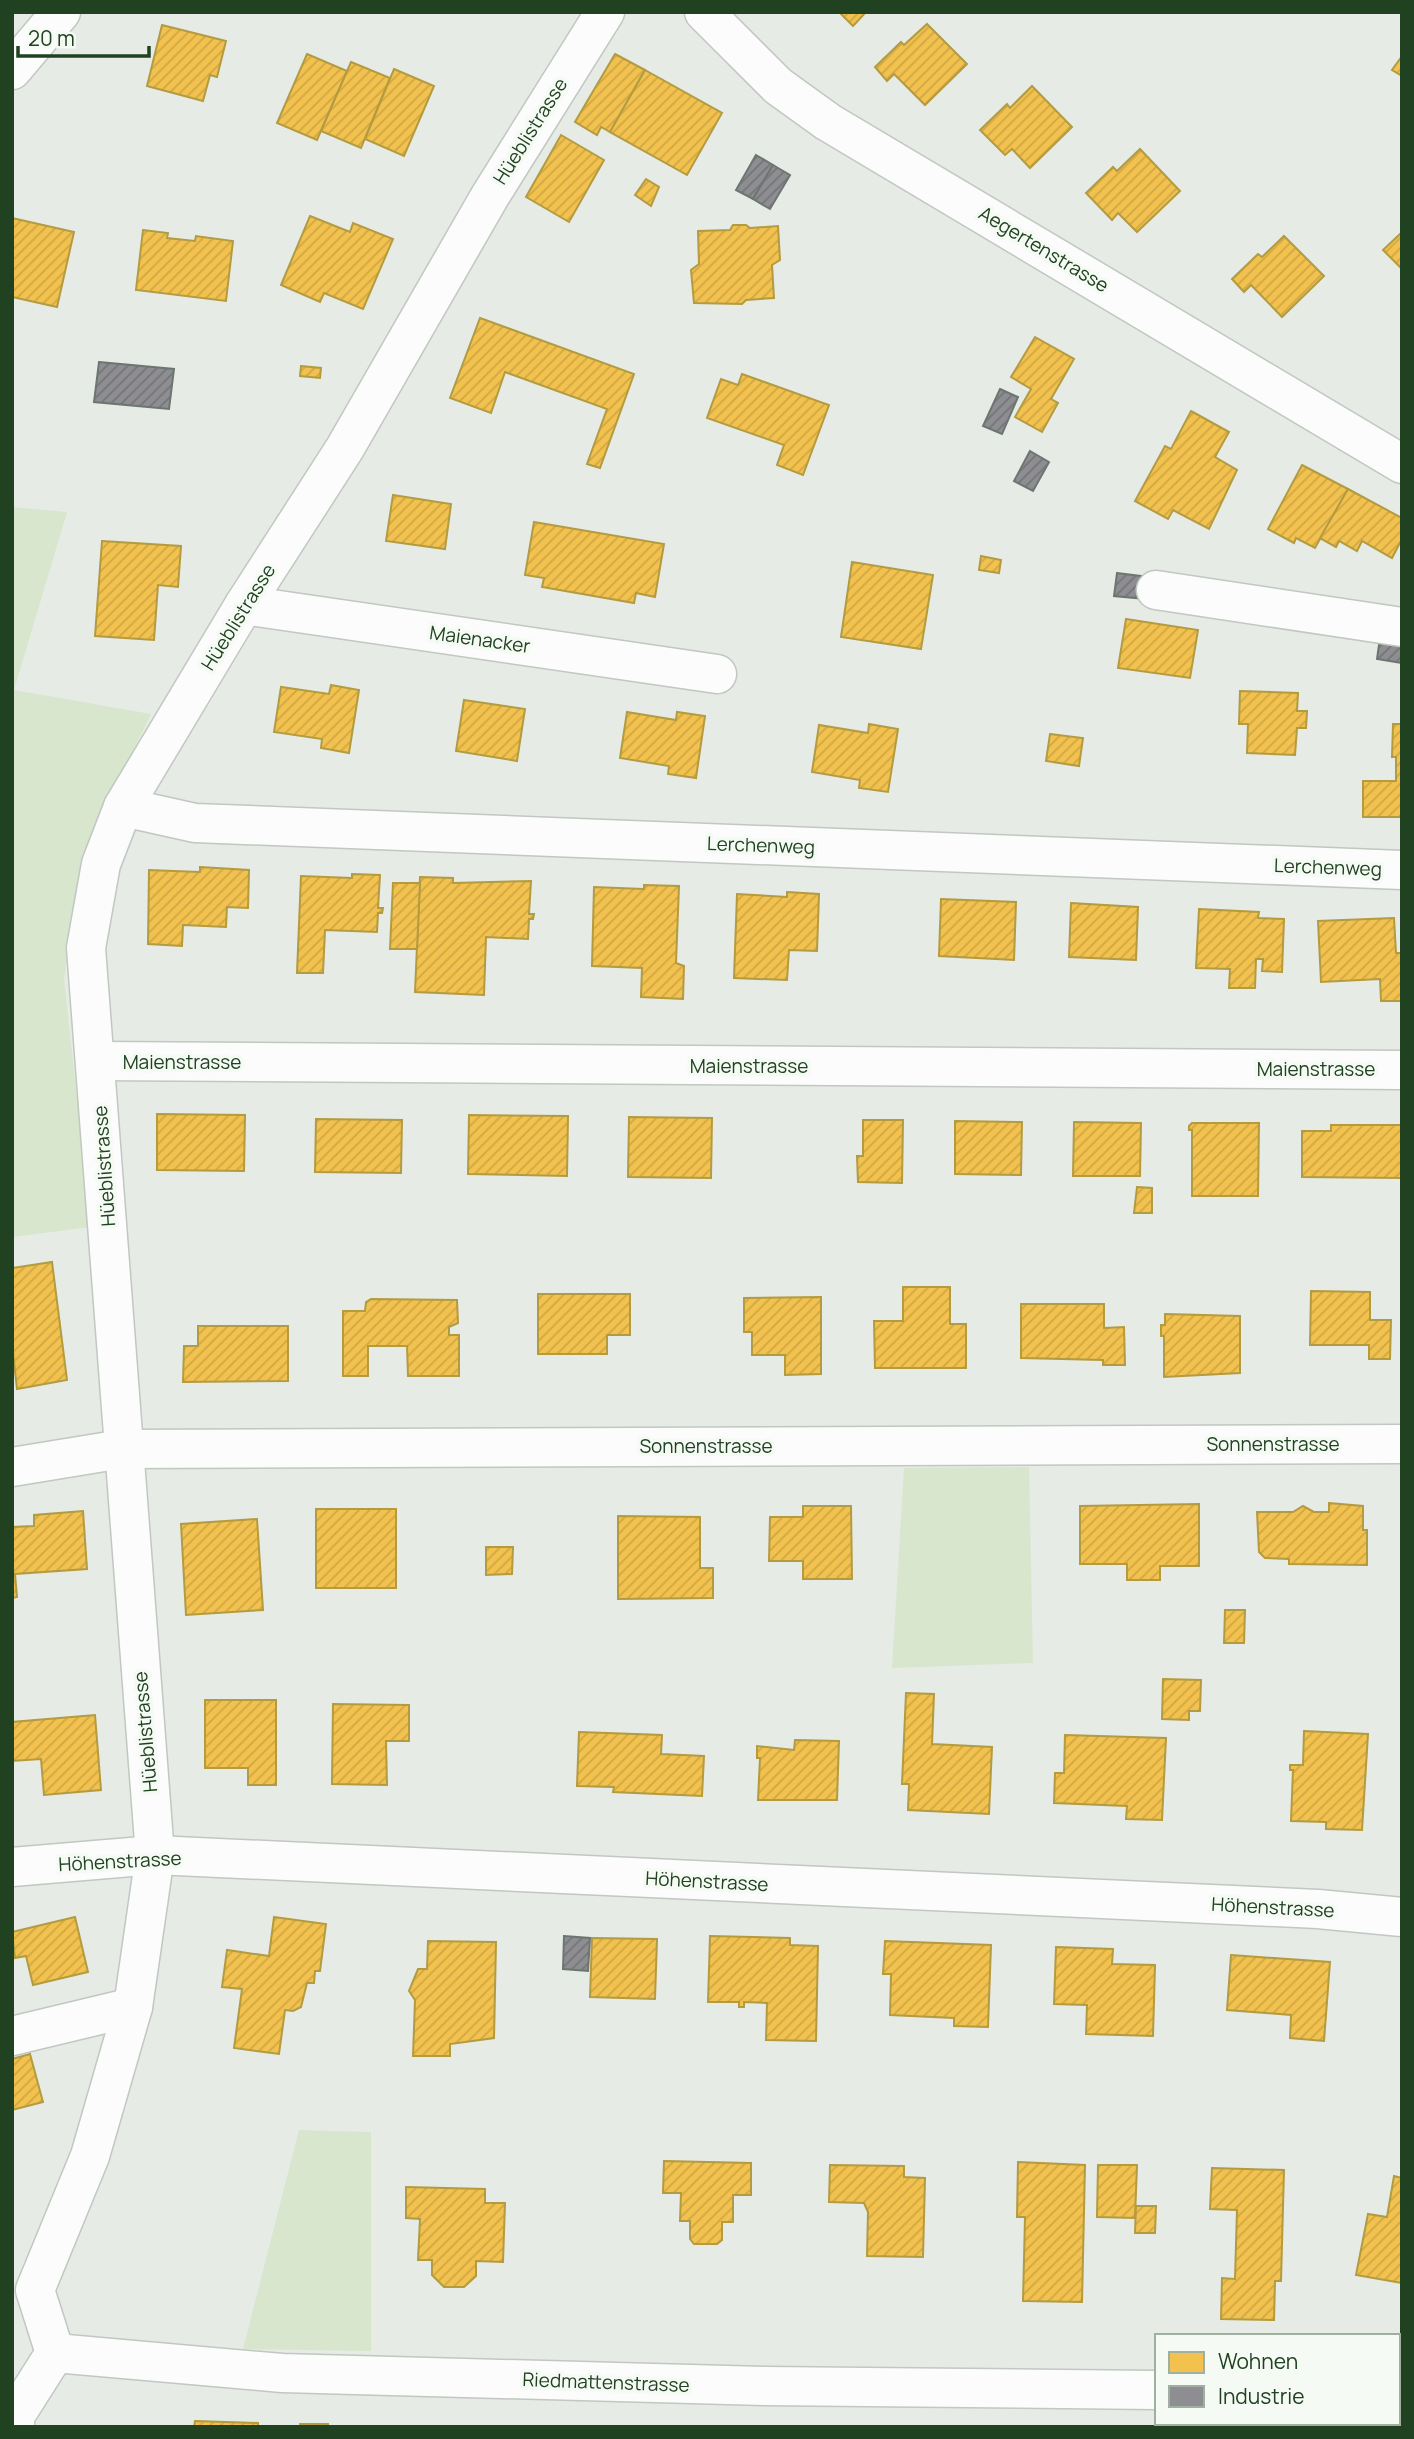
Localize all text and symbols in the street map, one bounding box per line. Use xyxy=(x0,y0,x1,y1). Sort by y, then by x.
scale bar xyxy=(18,14,149,58)
text: 20 m xyxy=(28,24,75,52)
street label: Hüeblistrasse xyxy=(487,73,573,189)
street label: Aegertenstrasse xyxy=(974,200,1114,298)
street label: Hüeblistrasse xyxy=(195,559,281,675)
street label: Maienacker xyxy=(428,619,532,659)
street label: Lerchenweg xyxy=(707,830,815,860)
street label: Lerchenweg xyxy=(1274,852,1382,882)
street label: Maienstrasse xyxy=(123,1049,241,1075)
street label: Maienstrasse xyxy=(690,1053,808,1079)
street label: Maienstrasse xyxy=(1257,1056,1375,1082)
street label: Hüeblistrasse xyxy=(87,1105,121,1227)
street label: Sonnenstrasse xyxy=(1206,1431,1340,1457)
street label: Sonnenstrasse xyxy=(639,1433,773,1459)
street label: Hüeblistrasse xyxy=(127,1671,163,1793)
street label: Höhenstrasse xyxy=(58,1845,182,1877)
street label: Höhenstrasse xyxy=(645,1865,769,1897)
street label: Höhenstrasse xyxy=(1211,1891,1335,1923)
legend xyxy=(1155,2334,1400,2425)
text: Wohnen xyxy=(1218,2347,1298,2375)
street label: Riedmattenstrasse xyxy=(522,2366,690,2398)
text: Industrie xyxy=(1218,2382,1304,2410)

